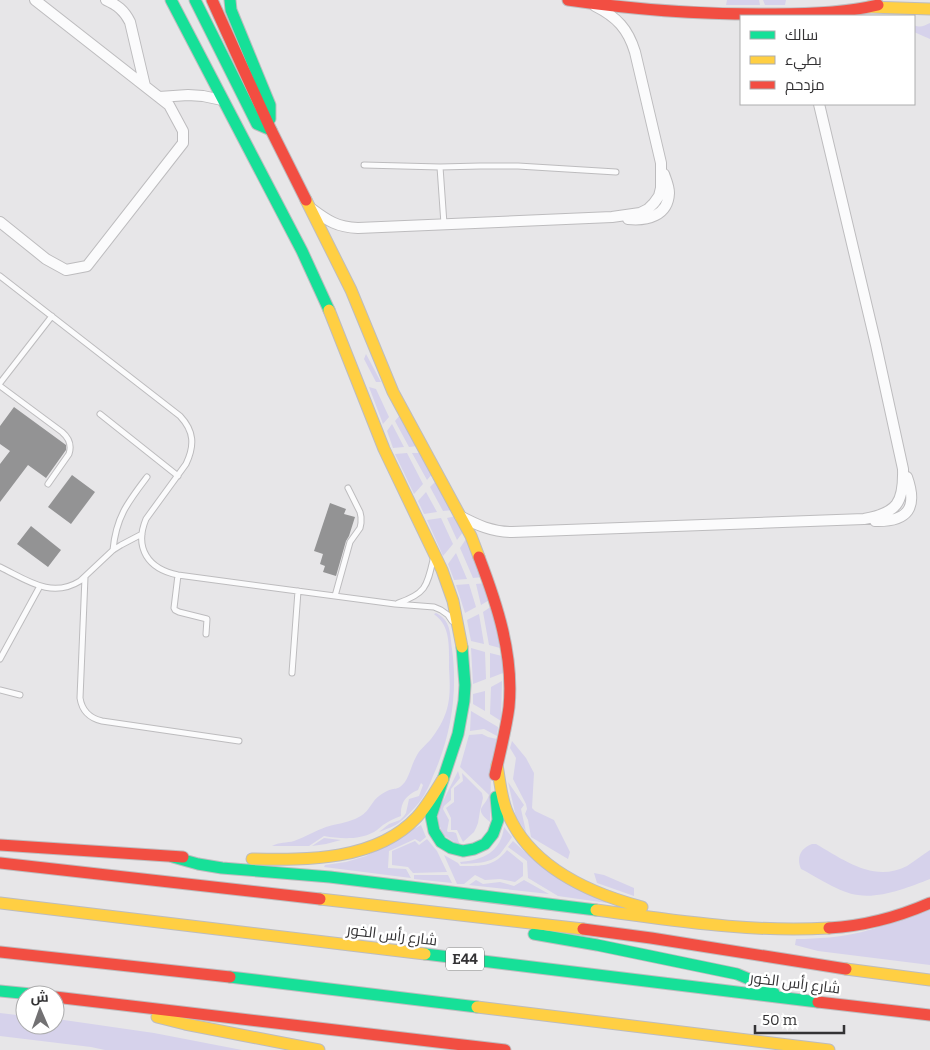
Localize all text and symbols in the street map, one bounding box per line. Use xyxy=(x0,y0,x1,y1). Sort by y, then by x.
legend xyxy=(740,15,915,105)
text: سالك xyxy=(785,26,818,44)
text: بطيء xyxy=(785,51,822,72)
text: مزدحم xyxy=(785,76,825,95)
street label: شارع رأس الخور xyxy=(344,919,438,951)
road number: E44 xyxy=(446,948,484,971)
street label: شارع رأس الخور xyxy=(747,967,841,999)
north arrow xyxy=(15,985,65,1035)
text: ش xyxy=(30,989,49,1006)
scale bar xyxy=(755,1002,844,1034)
text: 50 m xyxy=(762,1011,798,1029)

